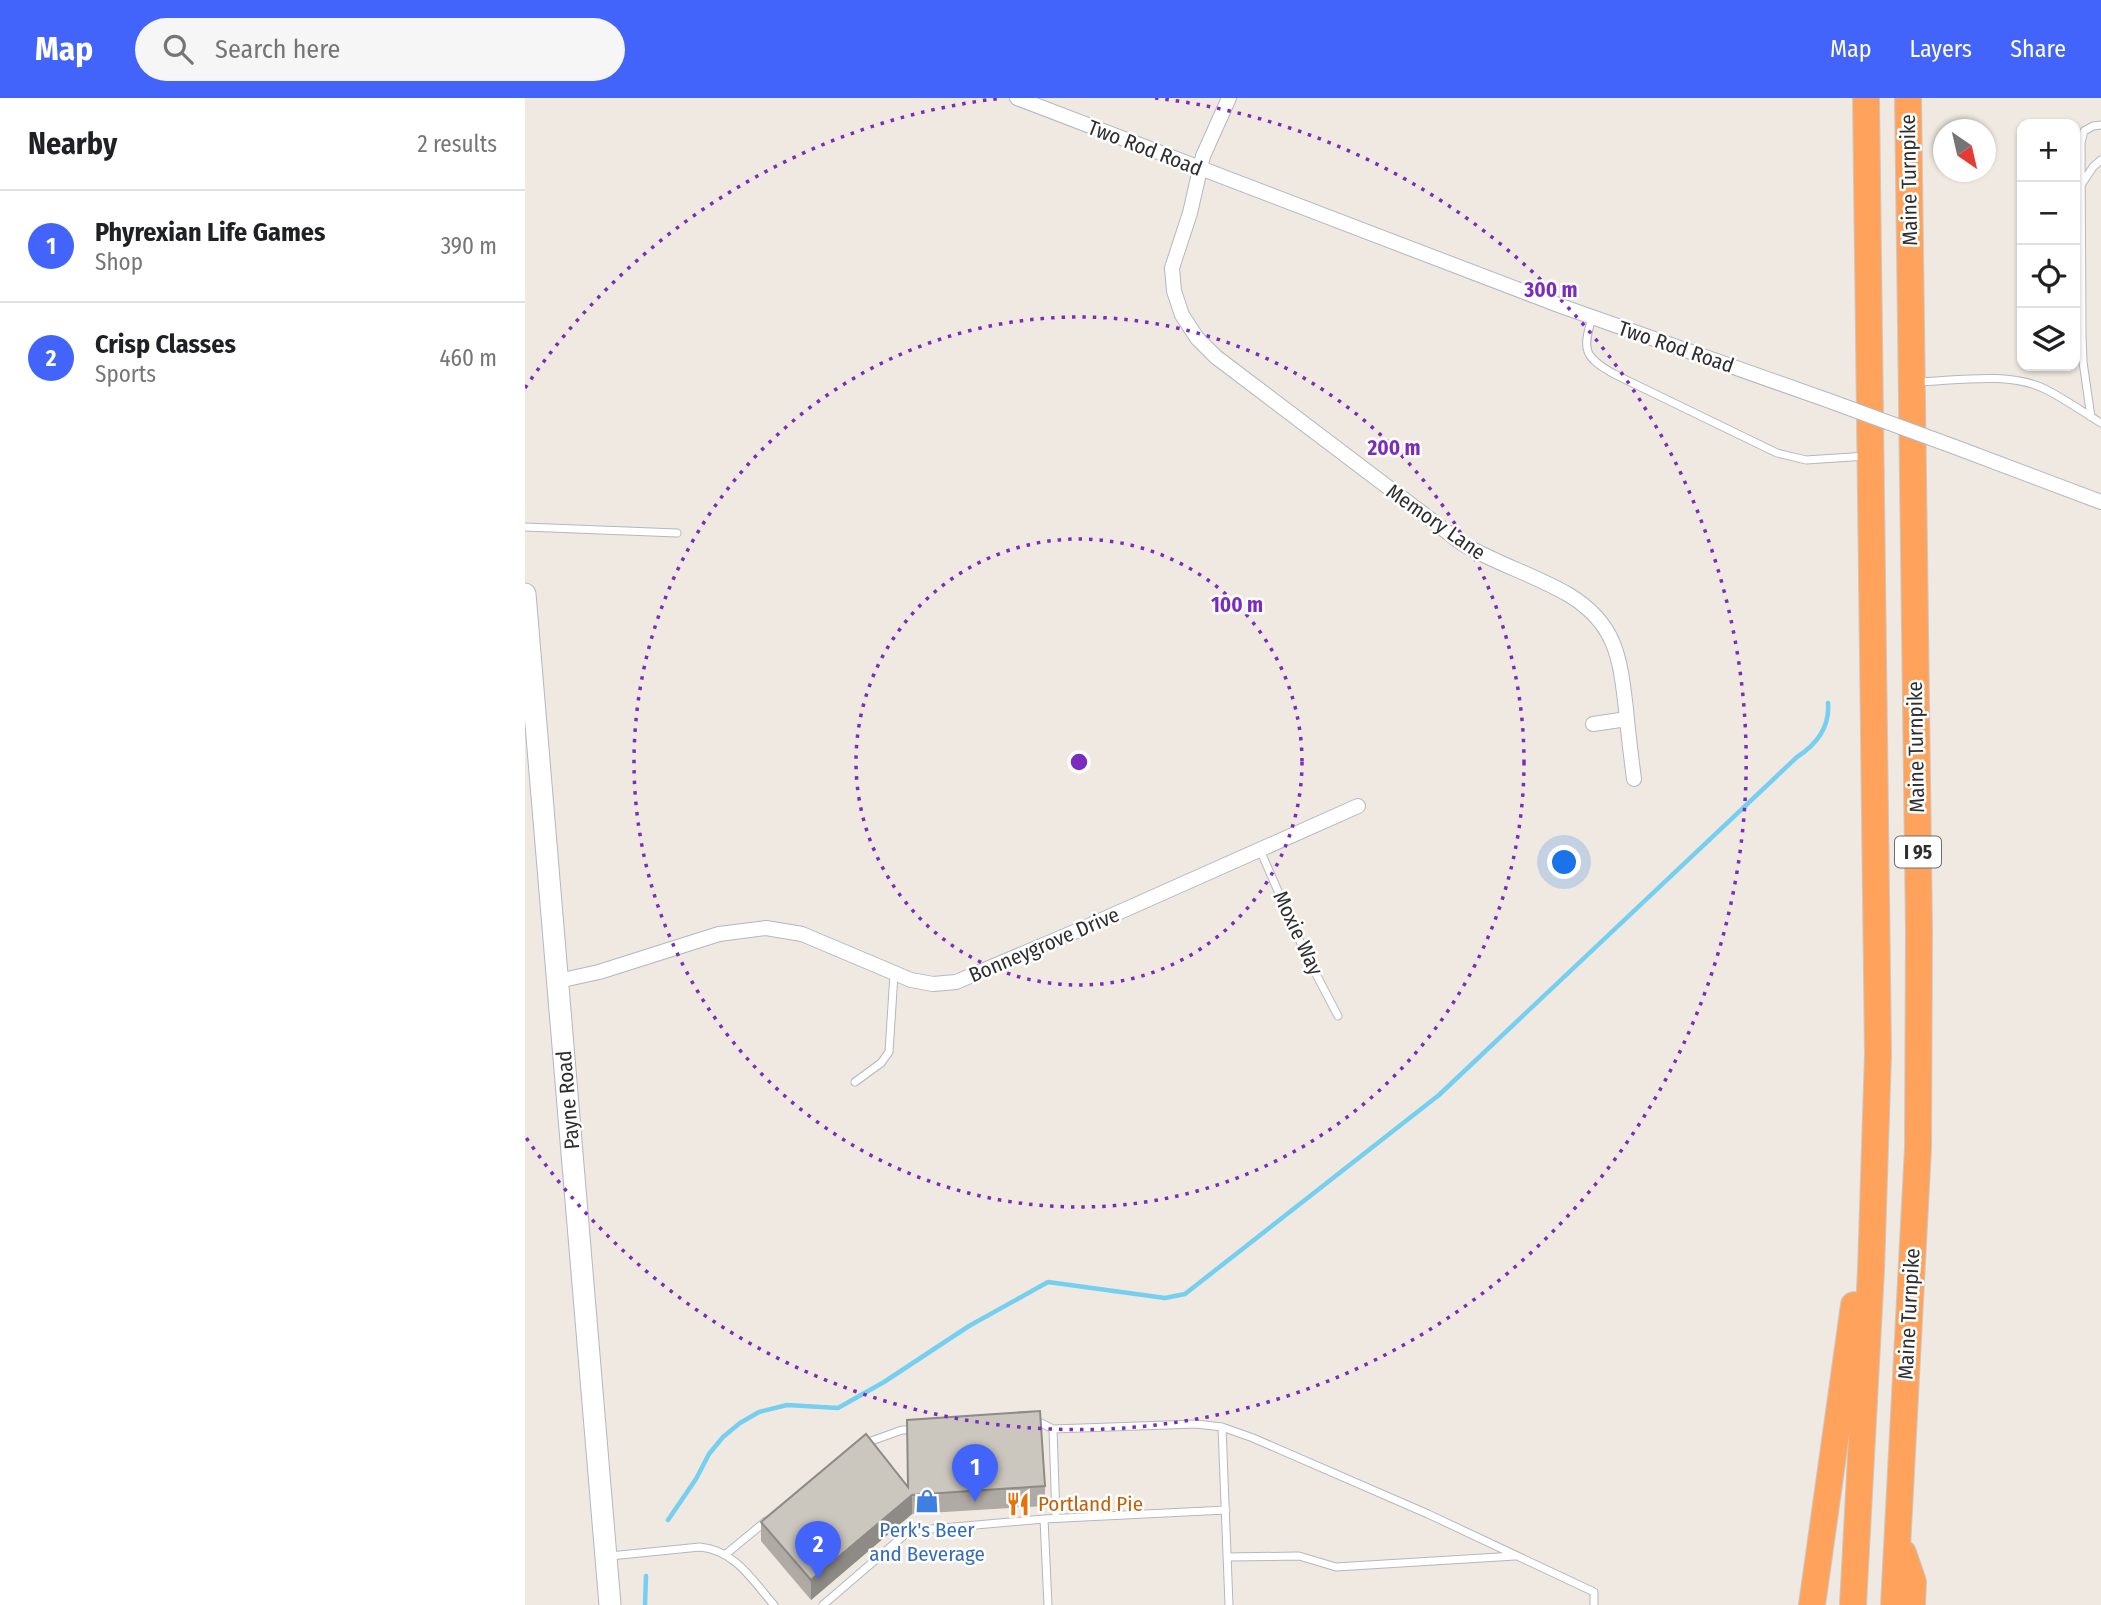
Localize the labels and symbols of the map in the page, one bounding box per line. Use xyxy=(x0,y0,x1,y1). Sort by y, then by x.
street label: Two Rod Road xyxy=(1084,114,1206,182)
street label: Maine Turnpike xyxy=(1895,114,1923,246)
north arrow xyxy=(1933,119,1996,182)
text: 300 m xyxy=(1523,277,1578,303)
street label: Two Rod Road xyxy=(1615,315,1737,379)
text: 200 m xyxy=(1366,435,1421,461)
street label: Memory Lane xyxy=(1381,478,1491,566)
text: 100 m xyxy=(1211,592,1263,618)
street label: Maine Turnpike xyxy=(1902,681,1930,813)
centre of rings xyxy=(1067,750,1091,774)
road number: I 95 xyxy=(1895,836,1941,867)
your location xyxy=(1547,845,1581,879)
street label: Moxie Way xyxy=(1267,887,1329,980)
street label: Bonneygrove Drive xyxy=(965,902,1123,988)
street label: Payne Road xyxy=(551,1049,585,1151)
street label: Maine Turnpike xyxy=(1893,1248,1925,1380)
pin: 1 xyxy=(952,1444,998,1502)
shop icon: Perk's Beer and Beverage xyxy=(913,1487,941,1515)
restaurant icon: Portland Pie xyxy=(1004,1490,1032,1518)
place label: Portland Pie xyxy=(1038,1491,1143,1517)
place label: Perk's Beer and Beverage xyxy=(869,1517,985,1567)
pin: 2 xyxy=(795,1521,841,1579)

